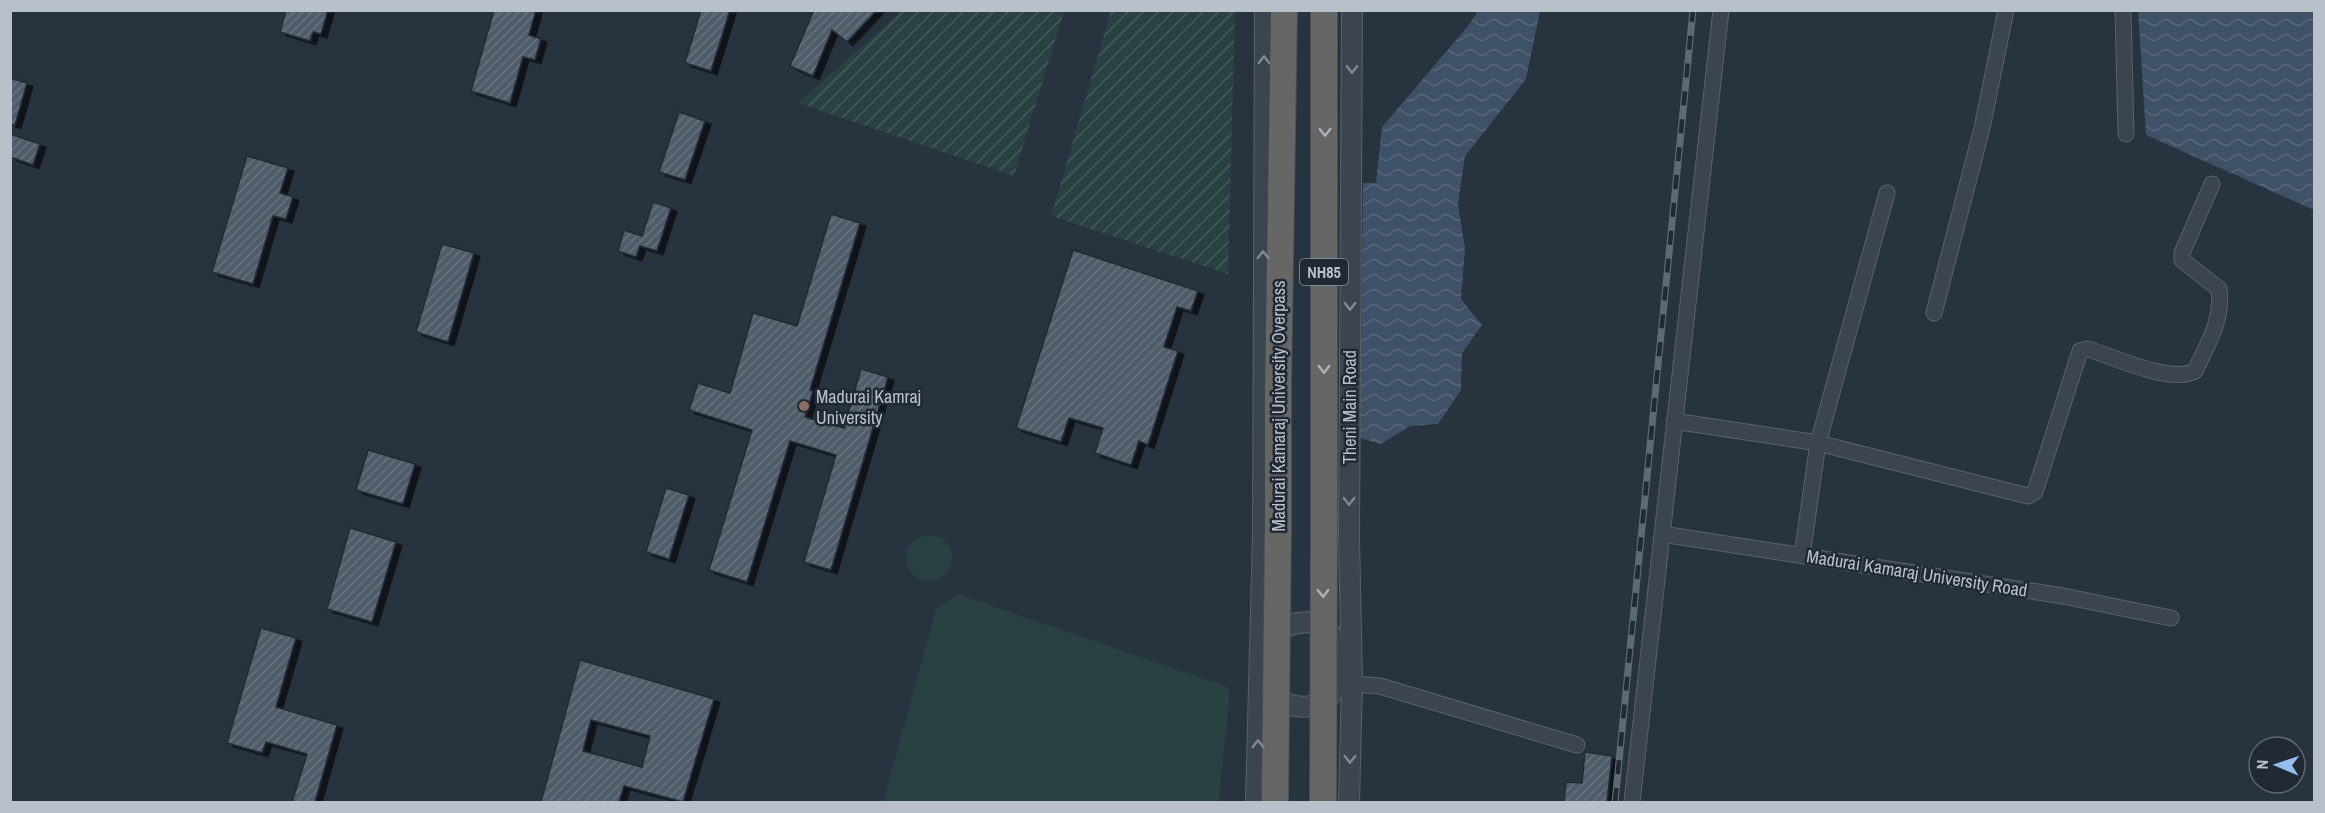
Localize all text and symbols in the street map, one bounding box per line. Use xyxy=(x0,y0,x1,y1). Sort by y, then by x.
one-way arrow xyxy=(1258,56,1270,65)
one-way arrow xyxy=(1346,64,1358,73)
one-way arrow xyxy=(1318,127,1331,136)
one-way arrow xyxy=(1257,251,1269,260)
road number: NH85 xyxy=(1300,259,1348,285)
street label: Madurai Kamaraj University Overpass xyxy=(1266,280,1291,532)
one-way arrow xyxy=(1344,301,1356,310)
street label: Theni Main Road xyxy=(1337,350,1362,464)
one-way arrow xyxy=(1318,364,1330,373)
place label: Madurai Kamraj University xyxy=(816,384,921,430)
marker: Madurai Kamraj University xyxy=(797,399,811,413)
one-way arrow xyxy=(1343,496,1355,505)
street label: Madurai Kamaraj University Road xyxy=(1805,543,2029,603)
one-way arrow xyxy=(1317,588,1329,597)
north arrow xyxy=(2247,735,2307,795)
one-way arrow xyxy=(1251,740,1264,749)
one-way arrow xyxy=(1344,754,1356,763)
text: N xyxy=(2251,759,2273,770)

